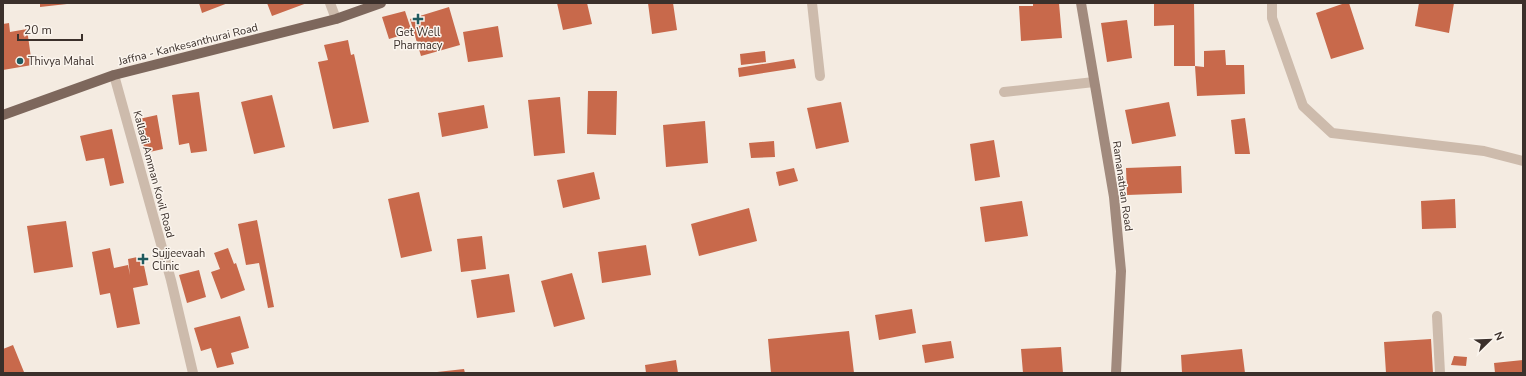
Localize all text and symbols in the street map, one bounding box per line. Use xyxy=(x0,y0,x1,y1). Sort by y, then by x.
marker: Get Well Pharmacy xyxy=(413,14,423,24)
scale bar xyxy=(18,16,82,42)
street label: Jaffna - Kankesanthurai Road xyxy=(116,20,260,69)
text: 20 m xyxy=(24,22,52,38)
place label: Get Well Pharmacy xyxy=(393,25,443,53)
place label: Thivya Mahal xyxy=(28,54,95,69)
marker: Thivya Mahal xyxy=(15,56,25,66)
street label: Kalladi Amman Kovil Road xyxy=(129,109,178,239)
street label: Ramanathan Road xyxy=(1109,140,1136,232)
place label: Sujjeevaah Clinic xyxy=(152,246,205,274)
marker: Sujjeevaah Clinic xyxy=(137,253,149,265)
north arrow xyxy=(1470,320,1510,360)
text: N xyxy=(1490,330,1507,343)

